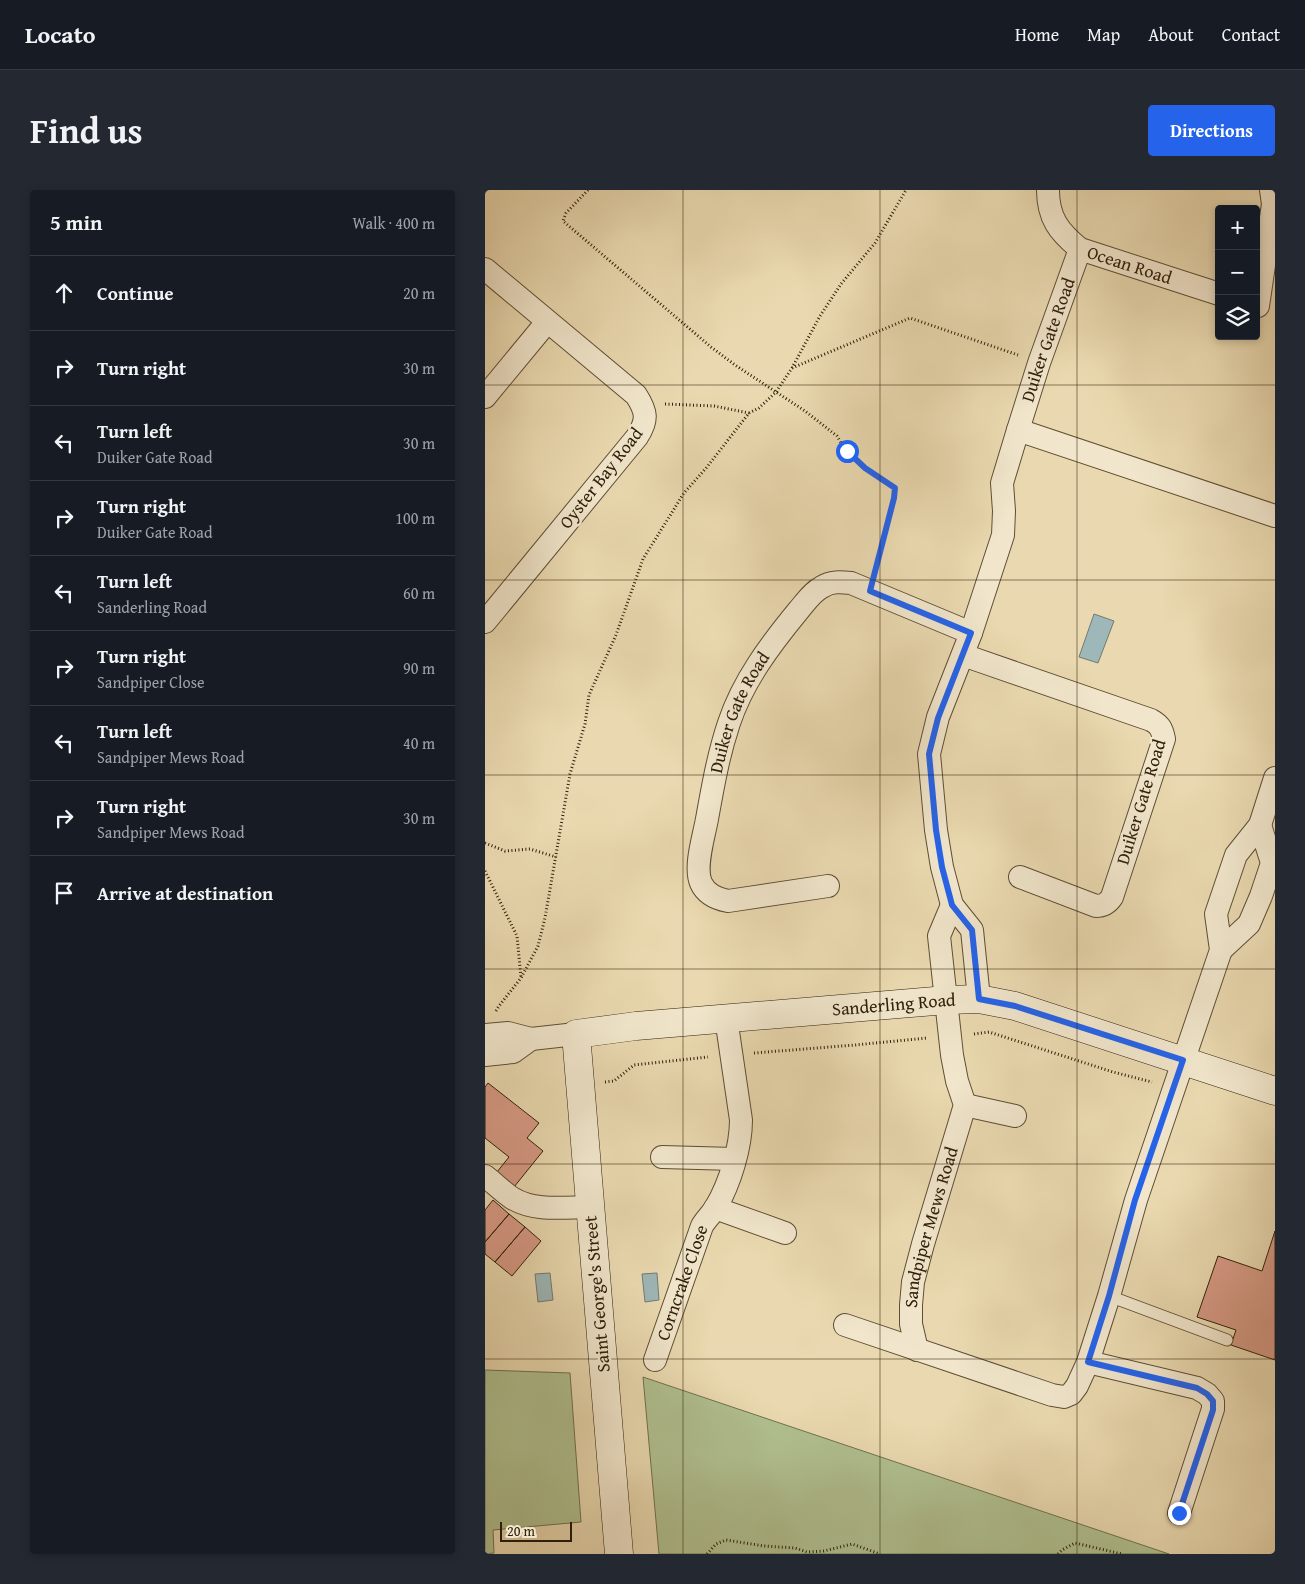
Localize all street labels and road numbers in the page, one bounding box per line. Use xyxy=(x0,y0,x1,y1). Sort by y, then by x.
street label: Ocean Road xyxy=(1084,238,1176,291)
street label: Duiker Gate Road xyxy=(1014,273,1082,405)
street label: Oyster Bay Road xyxy=(552,421,649,534)
street label: Duiker Gate Road xyxy=(702,645,776,776)
street label: Duiker Gate Road xyxy=(1109,735,1173,868)
street label: Sanderling Road xyxy=(831,986,956,1023)
street label: Sandpiper Mews Road xyxy=(897,1143,965,1309)
street label: Saint George's Street xyxy=(576,1214,617,1373)
street label: Corncrake Close xyxy=(649,1221,714,1344)

